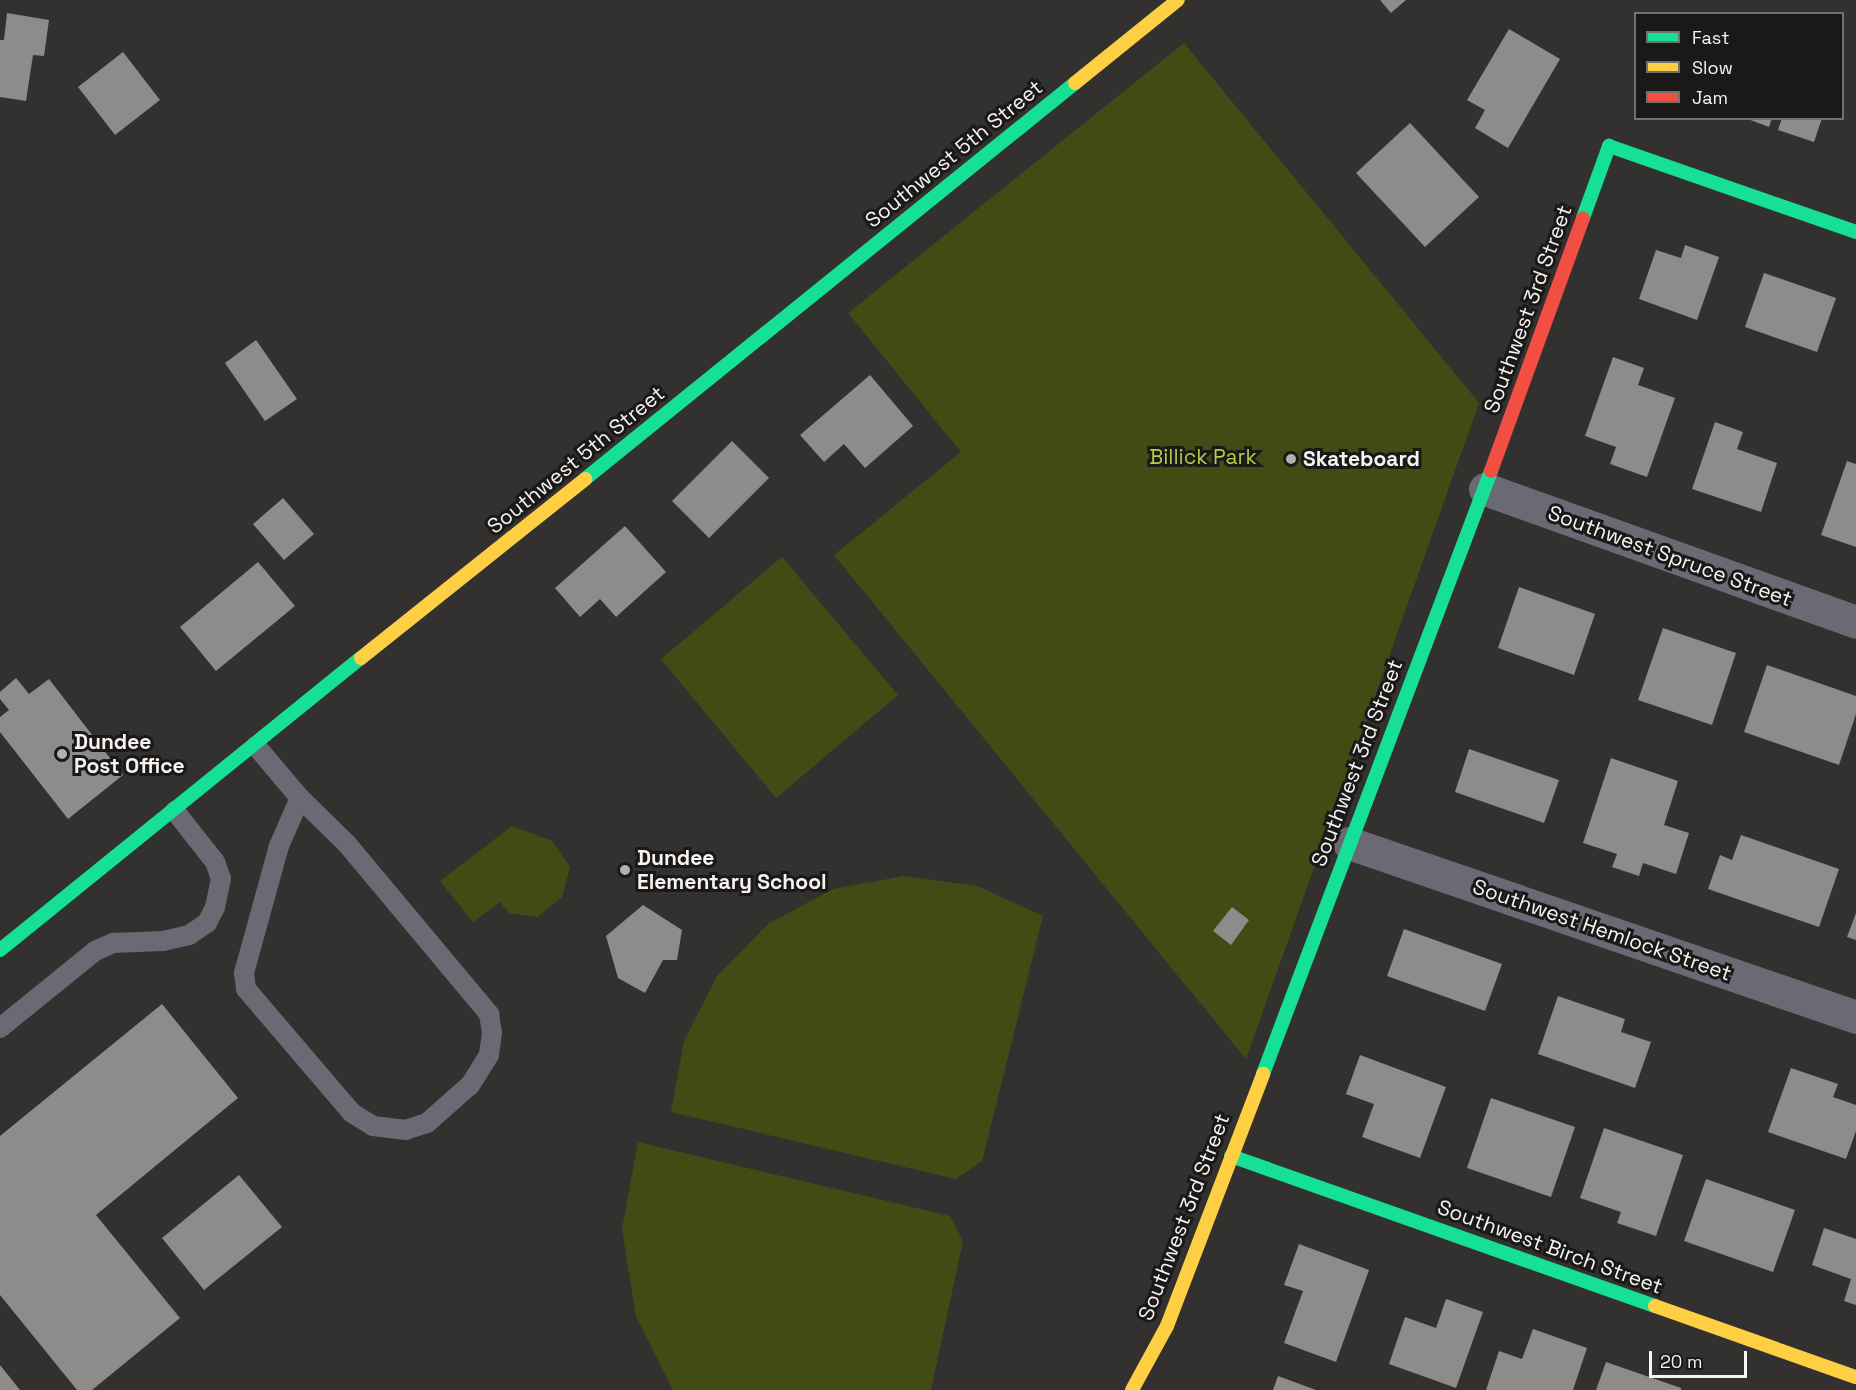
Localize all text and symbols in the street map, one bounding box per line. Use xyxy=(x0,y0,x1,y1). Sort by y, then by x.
legend xyxy=(1634,12,1844,120)
text: Fast xyxy=(1692,26,1729,49)
text: Slow xyxy=(1692,56,1733,79)
street label: Southwest 5th Street xyxy=(860,75,1048,233)
text: Jam xyxy=(1692,86,1728,109)
street label: Southwest 3rd Street xyxy=(1479,202,1577,416)
street label: Southwest 5th Street xyxy=(482,381,670,539)
park label: Billick Park xyxy=(1149,444,1257,470)
place label: Skateboard xyxy=(1303,446,1420,472)
marker: Skateboard xyxy=(1284,452,1298,466)
street label: Southwest Spruce Street xyxy=(1545,500,1795,612)
street label: Southwest 3rd Street xyxy=(1306,656,1408,870)
place label: Dundee Post Office xyxy=(74,729,185,779)
marker: Dundee Post Office xyxy=(55,747,69,761)
place label: Dundee Elementary School xyxy=(637,845,827,895)
marker: Dundee Elementary School xyxy=(618,863,632,877)
street label: Southwest Hemlock Street xyxy=(1469,874,1735,986)
street label: Southwest 3rd Street xyxy=(1133,1110,1235,1324)
street label: Southwest Birch Street xyxy=(1434,1195,1666,1299)
scale bar xyxy=(1652,1339,1750,1377)
text: 20 m xyxy=(1660,1350,1703,1373)

